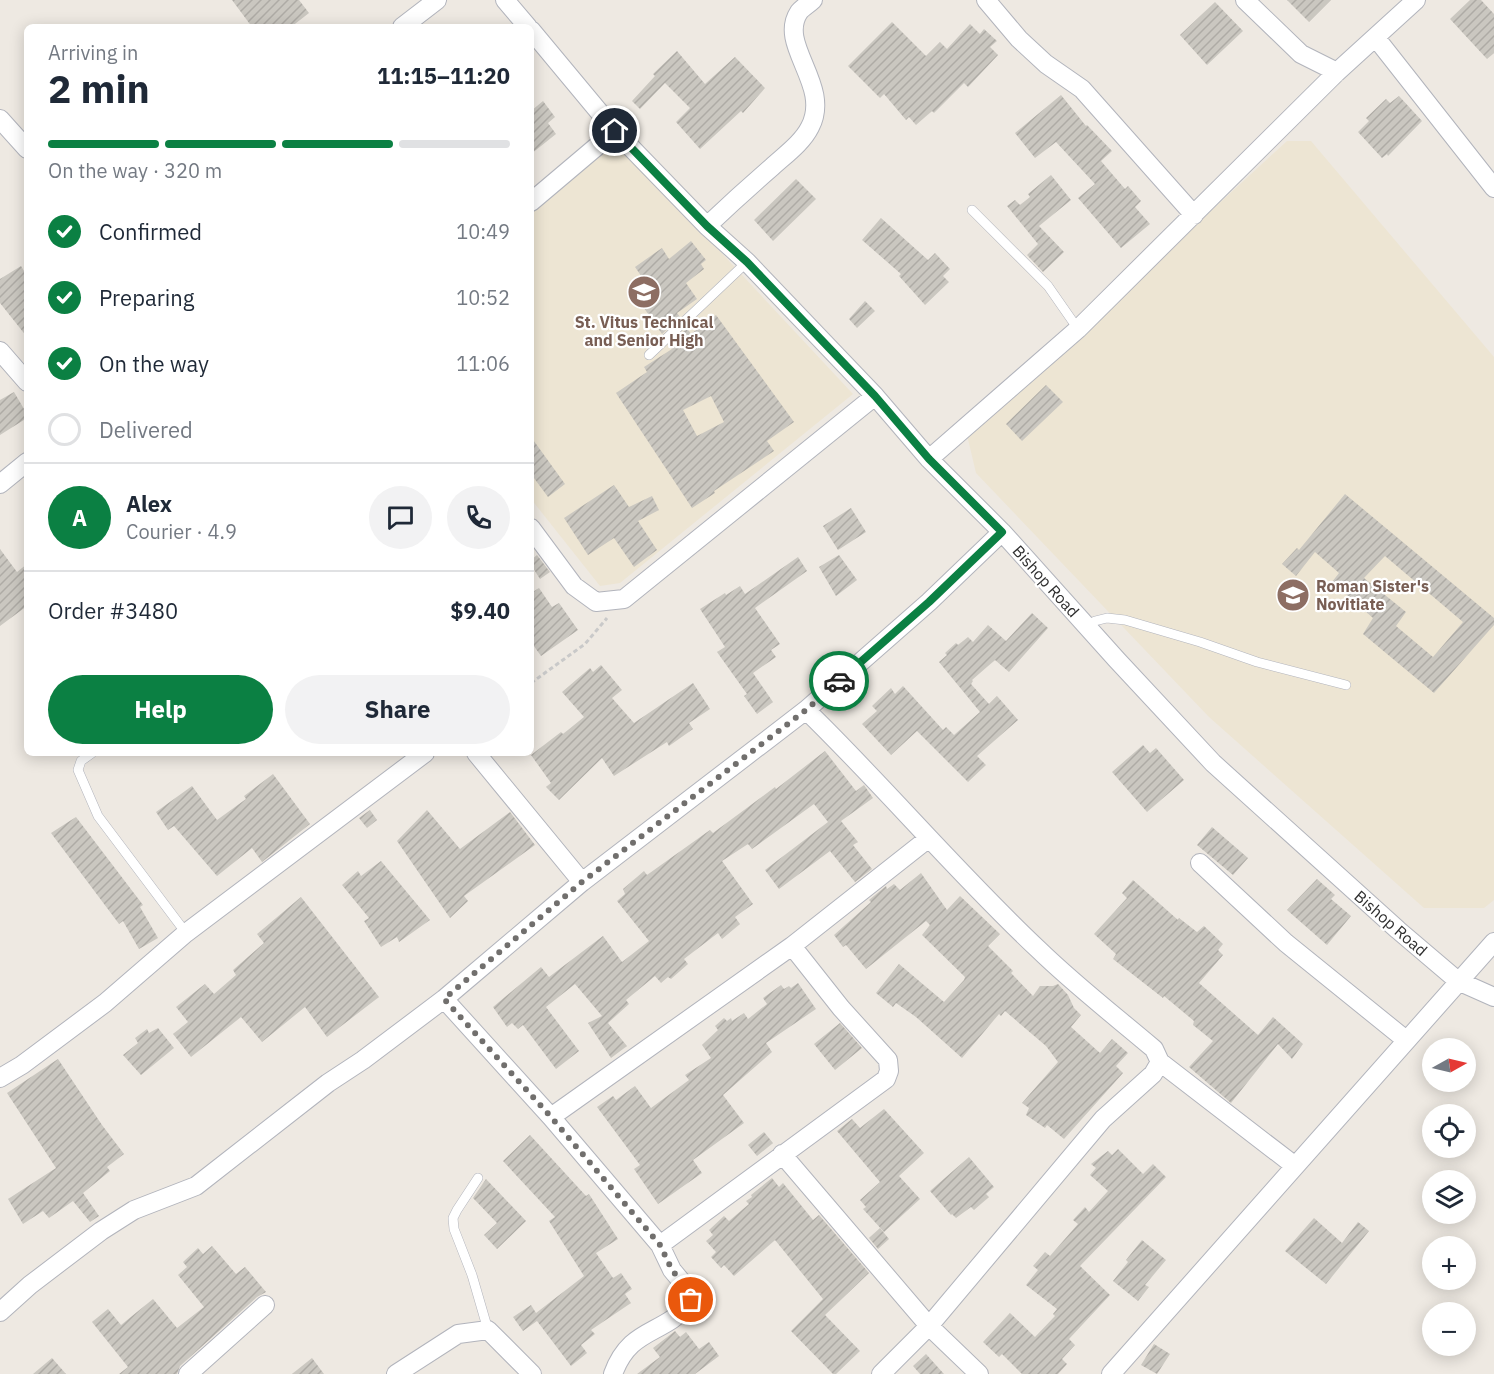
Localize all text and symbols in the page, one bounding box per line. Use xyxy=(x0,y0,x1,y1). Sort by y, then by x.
text: Arriving in xyxy=(48,39,138,66)
text: 11:15–11:20 xyxy=(377,61,510,90)
text: 2 min xyxy=(48,63,150,114)
pin xyxy=(589,105,640,156)
icon: home xyxy=(598,114,631,147)
text: On the way · 320 m xyxy=(48,157,222,184)
icon: check xyxy=(48,215,81,248)
text: Confirmed xyxy=(99,217,202,246)
text: 10:49 xyxy=(456,218,510,245)
school or university icon: St. Vitus Technical and Senior High xyxy=(626,274,662,310)
icon: check xyxy=(48,281,81,314)
text: Preparing xyxy=(99,283,194,312)
text: 10:52 xyxy=(456,284,510,311)
place label: St. Vitus Technical and Senior High xyxy=(575,312,713,350)
icon: check xyxy=(48,347,81,380)
text: On the way xyxy=(99,349,209,378)
text: 11:06 xyxy=(456,350,510,377)
text: Delivered xyxy=(99,415,193,444)
button: chat xyxy=(369,486,432,549)
button: phone xyxy=(447,486,510,549)
text: Alex xyxy=(126,489,172,518)
text: A xyxy=(72,503,87,532)
text: Courier · 4.9 xyxy=(126,518,237,545)
street label: Bishop Road xyxy=(1008,541,1084,621)
place label: Roman Sister's Novitiate xyxy=(1316,576,1429,614)
school or university icon: Roman Sister's Novitiate xyxy=(1275,577,1311,613)
text: Order #3480 xyxy=(48,596,178,625)
text: $9.40 xyxy=(450,596,510,625)
courier xyxy=(809,651,869,711)
icon: car xyxy=(823,665,856,698)
button: Help xyxy=(48,675,273,744)
button: Share xyxy=(285,675,510,744)
street label: Bishop Road xyxy=(1350,886,1432,960)
north arrow xyxy=(1422,1038,1476,1092)
map controls xyxy=(1422,1038,1476,1356)
button: locate xyxy=(1422,1104,1476,1158)
button: layers xyxy=(1422,1170,1476,1224)
button: + xyxy=(1422,1236,1476,1290)
pin xyxy=(665,1274,716,1325)
icon: bag xyxy=(674,1283,707,1316)
button: − xyxy=(1422,1302,1476,1356)

